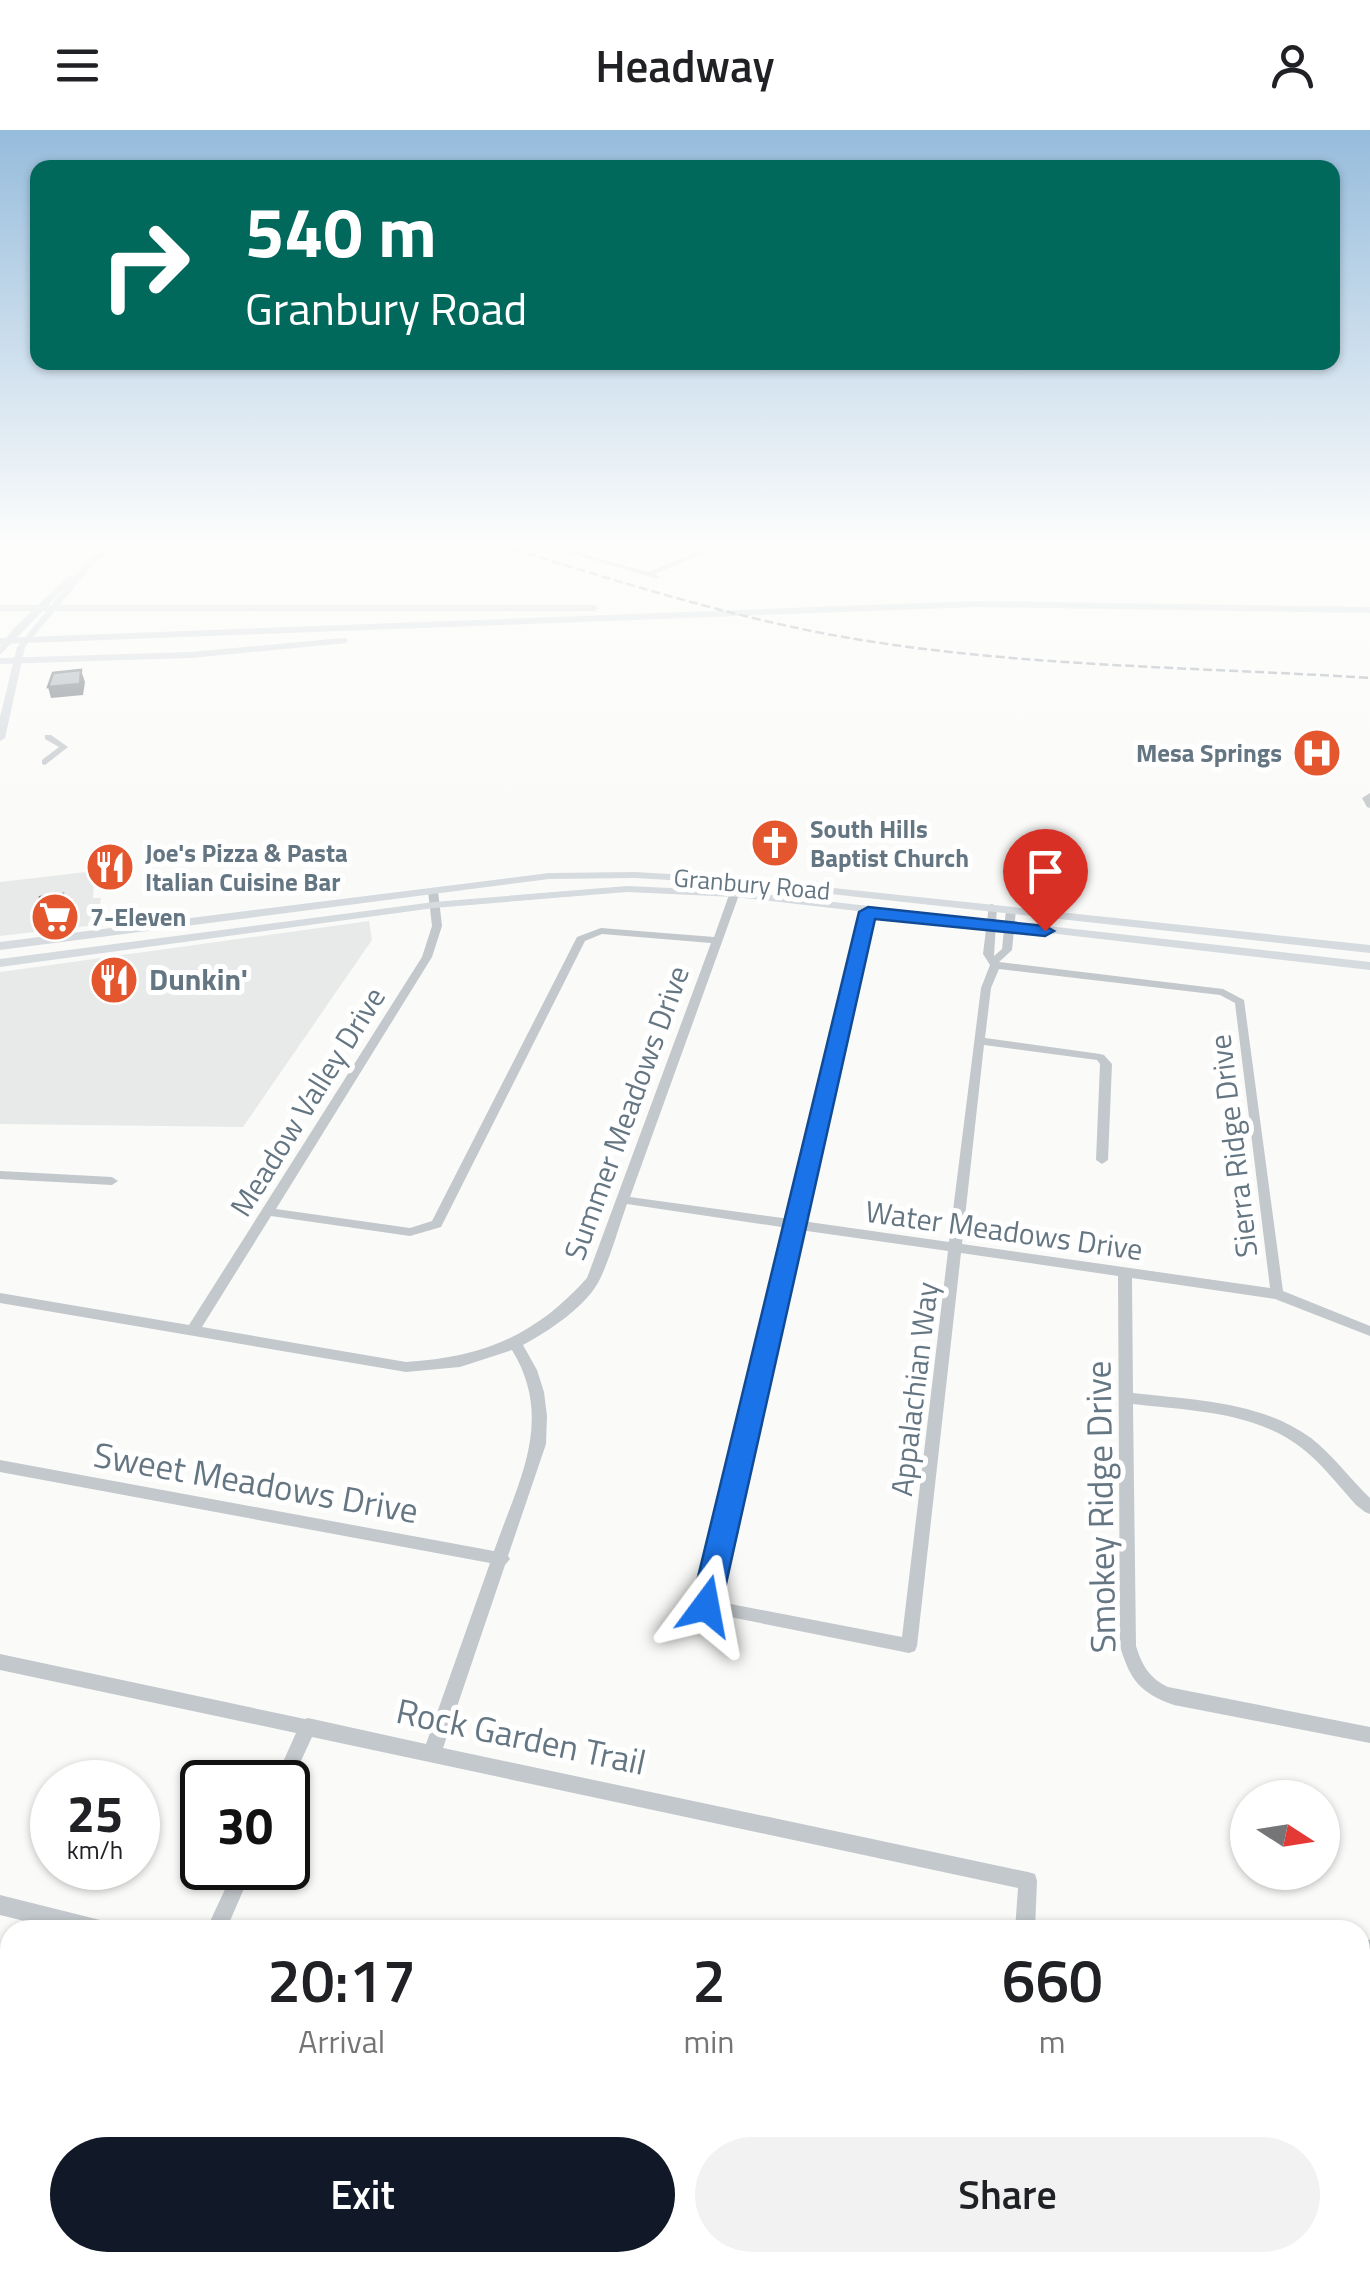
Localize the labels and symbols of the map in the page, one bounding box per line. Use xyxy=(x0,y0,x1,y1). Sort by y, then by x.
hospital icon: Mesa Springs xyxy=(1291,727,1343,779)
place label: Mesa Springs xyxy=(1136,734,1282,772)
place label: South Hills Baptist Church xyxy=(810,810,969,877)
church icon: South Hills Baptist Church xyxy=(749,817,801,869)
pin xyxy=(1003,829,1088,932)
place label: Joe's Pizza & Pasta Italian Cuisine Bar xyxy=(145,834,348,901)
restaurant icon: Joe's Pizza & Pasta Italian Cuisine Bar xyxy=(84,841,136,893)
street label: Granbury Road xyxy=(672,858,832,910)
supermarket icon: 7-Eleven xyxy=(29,891,81,943)
place label: 7-Eleven xyxy=(90,898,186,936)
restaurant icon: Dunkin' xyxy=(88,954,140,1006)
place label: Dunkin' xyxy=(149,956,248,1002)
street label: Summer Meadows Drive xyxy=(551,959,701,1266)
street label: Meadow Valley Drive xyxy=(218,978,396,1225)
street label: Sierra Ridge Drive xyxy=(1197,1032,1269,1260)
street label: Water Meadows Drive xyxy=(863,1188,1146,1272)
street label: Appalachian Way xyxy=(878,1279,950,1499)
street label: Smokey Ridge Drive xyxy=(1070,1360,1130,1654)
street label: Sweet Meadows Drive xyxy=(90,1427,423,1537)
position arrow xyxy=(654,1554,758,1658)
street label: Rock Garden Trail xyxy=(392,1683,651,1789)
speed limit sign: 30 xyxy=(180,1760,310,1890)
north arrow xyxy=(1230,1780,1340,1890)

